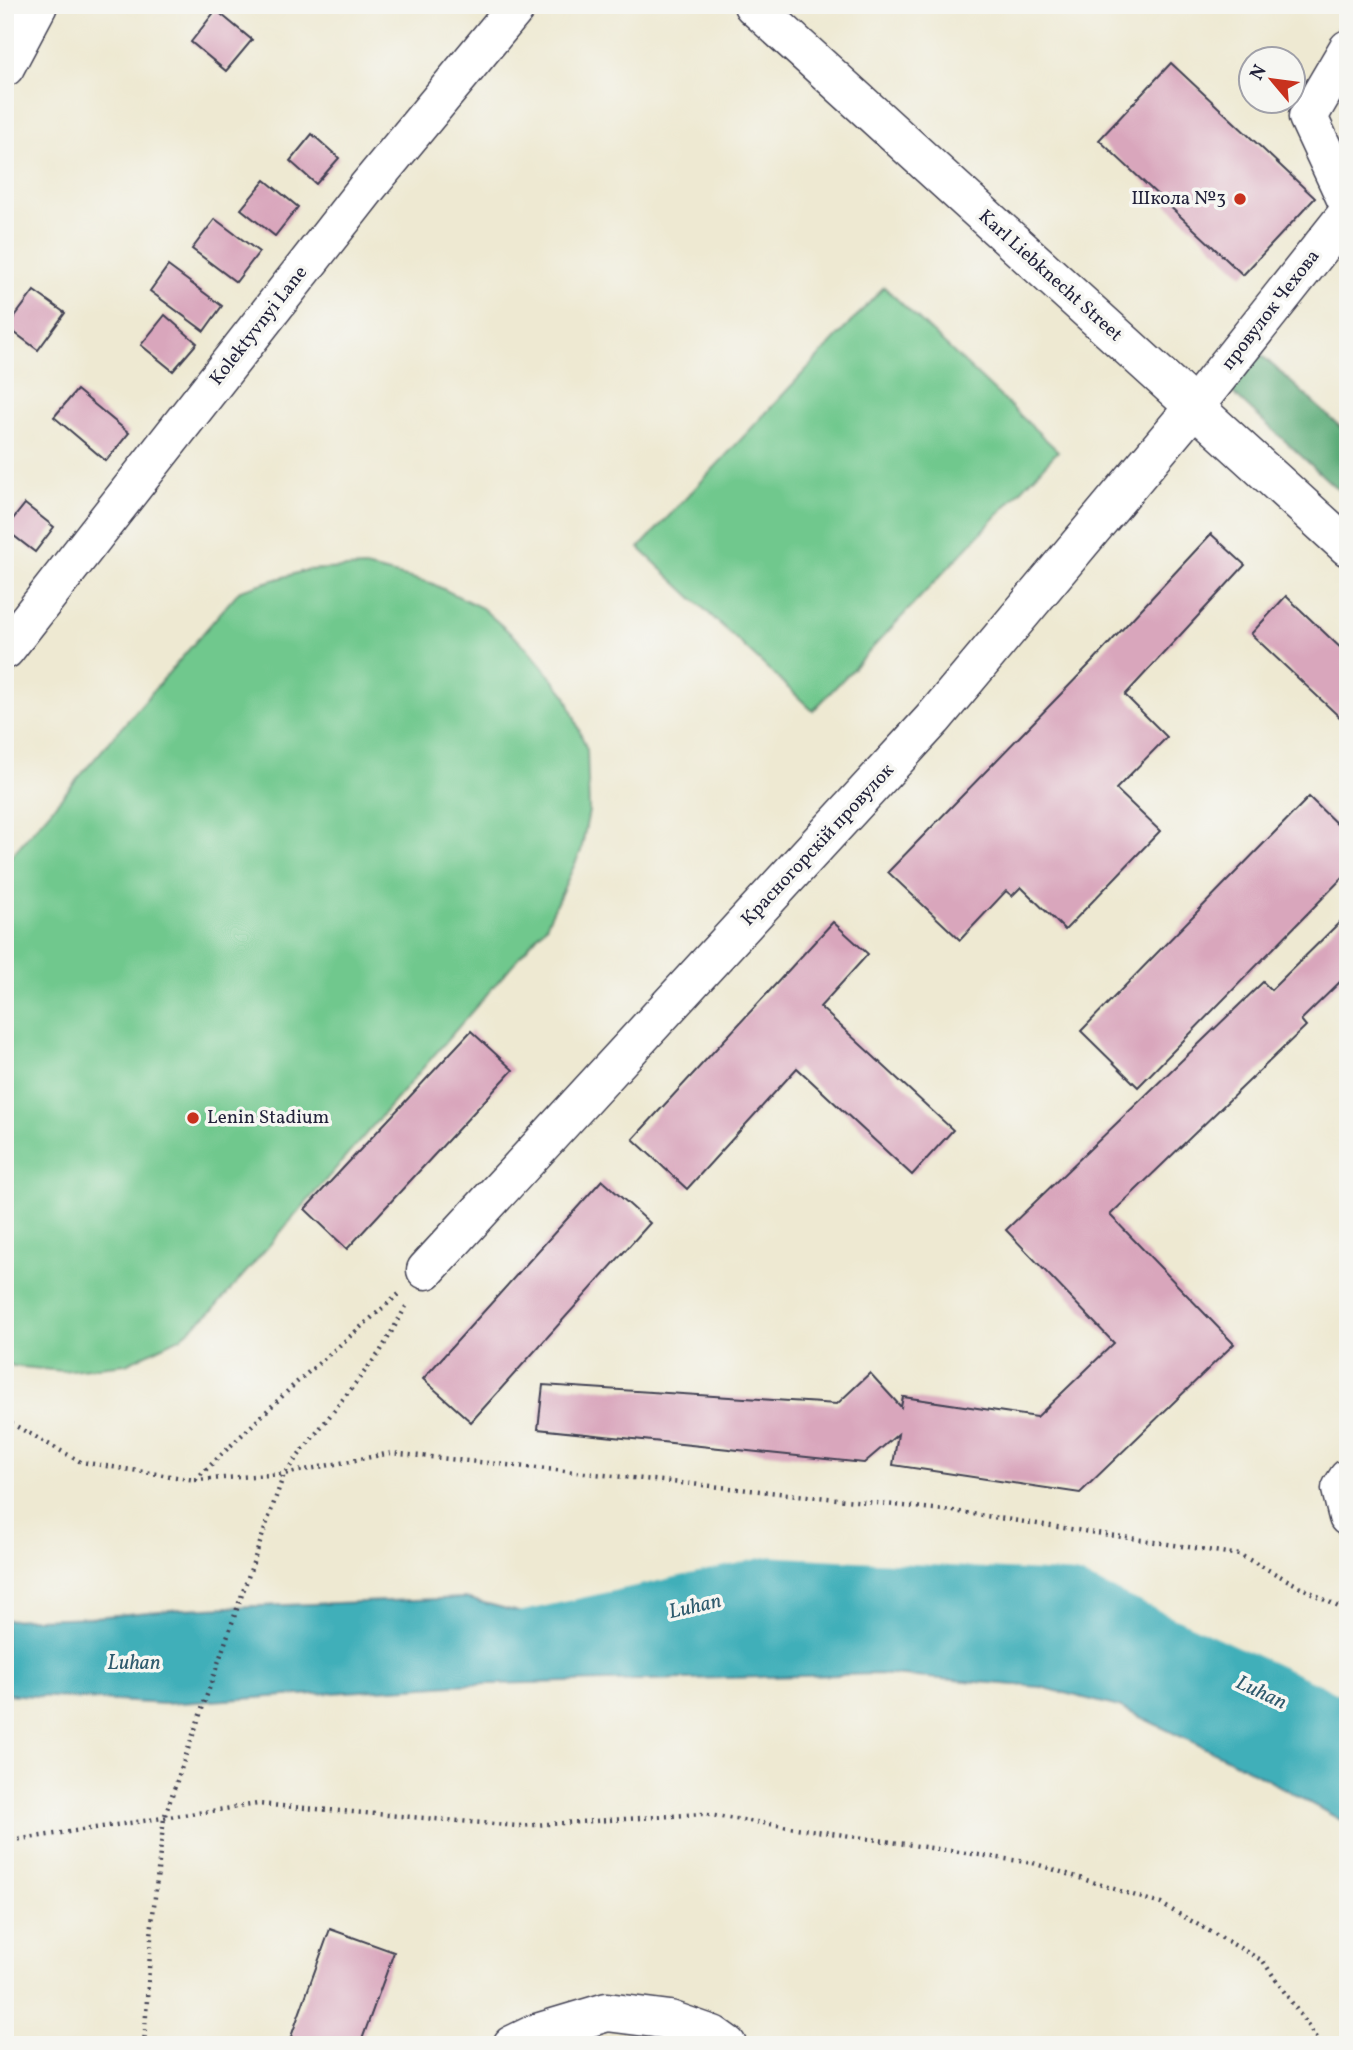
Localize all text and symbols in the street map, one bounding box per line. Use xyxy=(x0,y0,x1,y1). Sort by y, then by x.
north arrow xyxy=(1238,46,1308,116)
text: N xyxy=(1244,60,1274,85)
place label: Школа №3 xyxy=(1131,186,1226,212)
marker: Школа №3 xyxy=(1232,191,1248,207)
street label: Karl Liebknecht Street xyxy=(972,204,1128,348)
street label: провулок Чехова xyxy=(1216,244,1326,376)
street label: Kolektyvnyi Lane xyxy=(204,261,314,391)
street label: Красногорскій провулок xyxy=(736,758,900,932)
place label: Lenin Stadium xyxy=(207,1105,330,1131)
marker: Lenin Stadium xyxy=(185,1110,201,1126)
water label: Luhan xyxy=(666,1587,724,1627)
water label: Luhan xyxy=(107,1649,161,1678)
water label: Luhan xyxy=(1231,1669,1291,1717)

